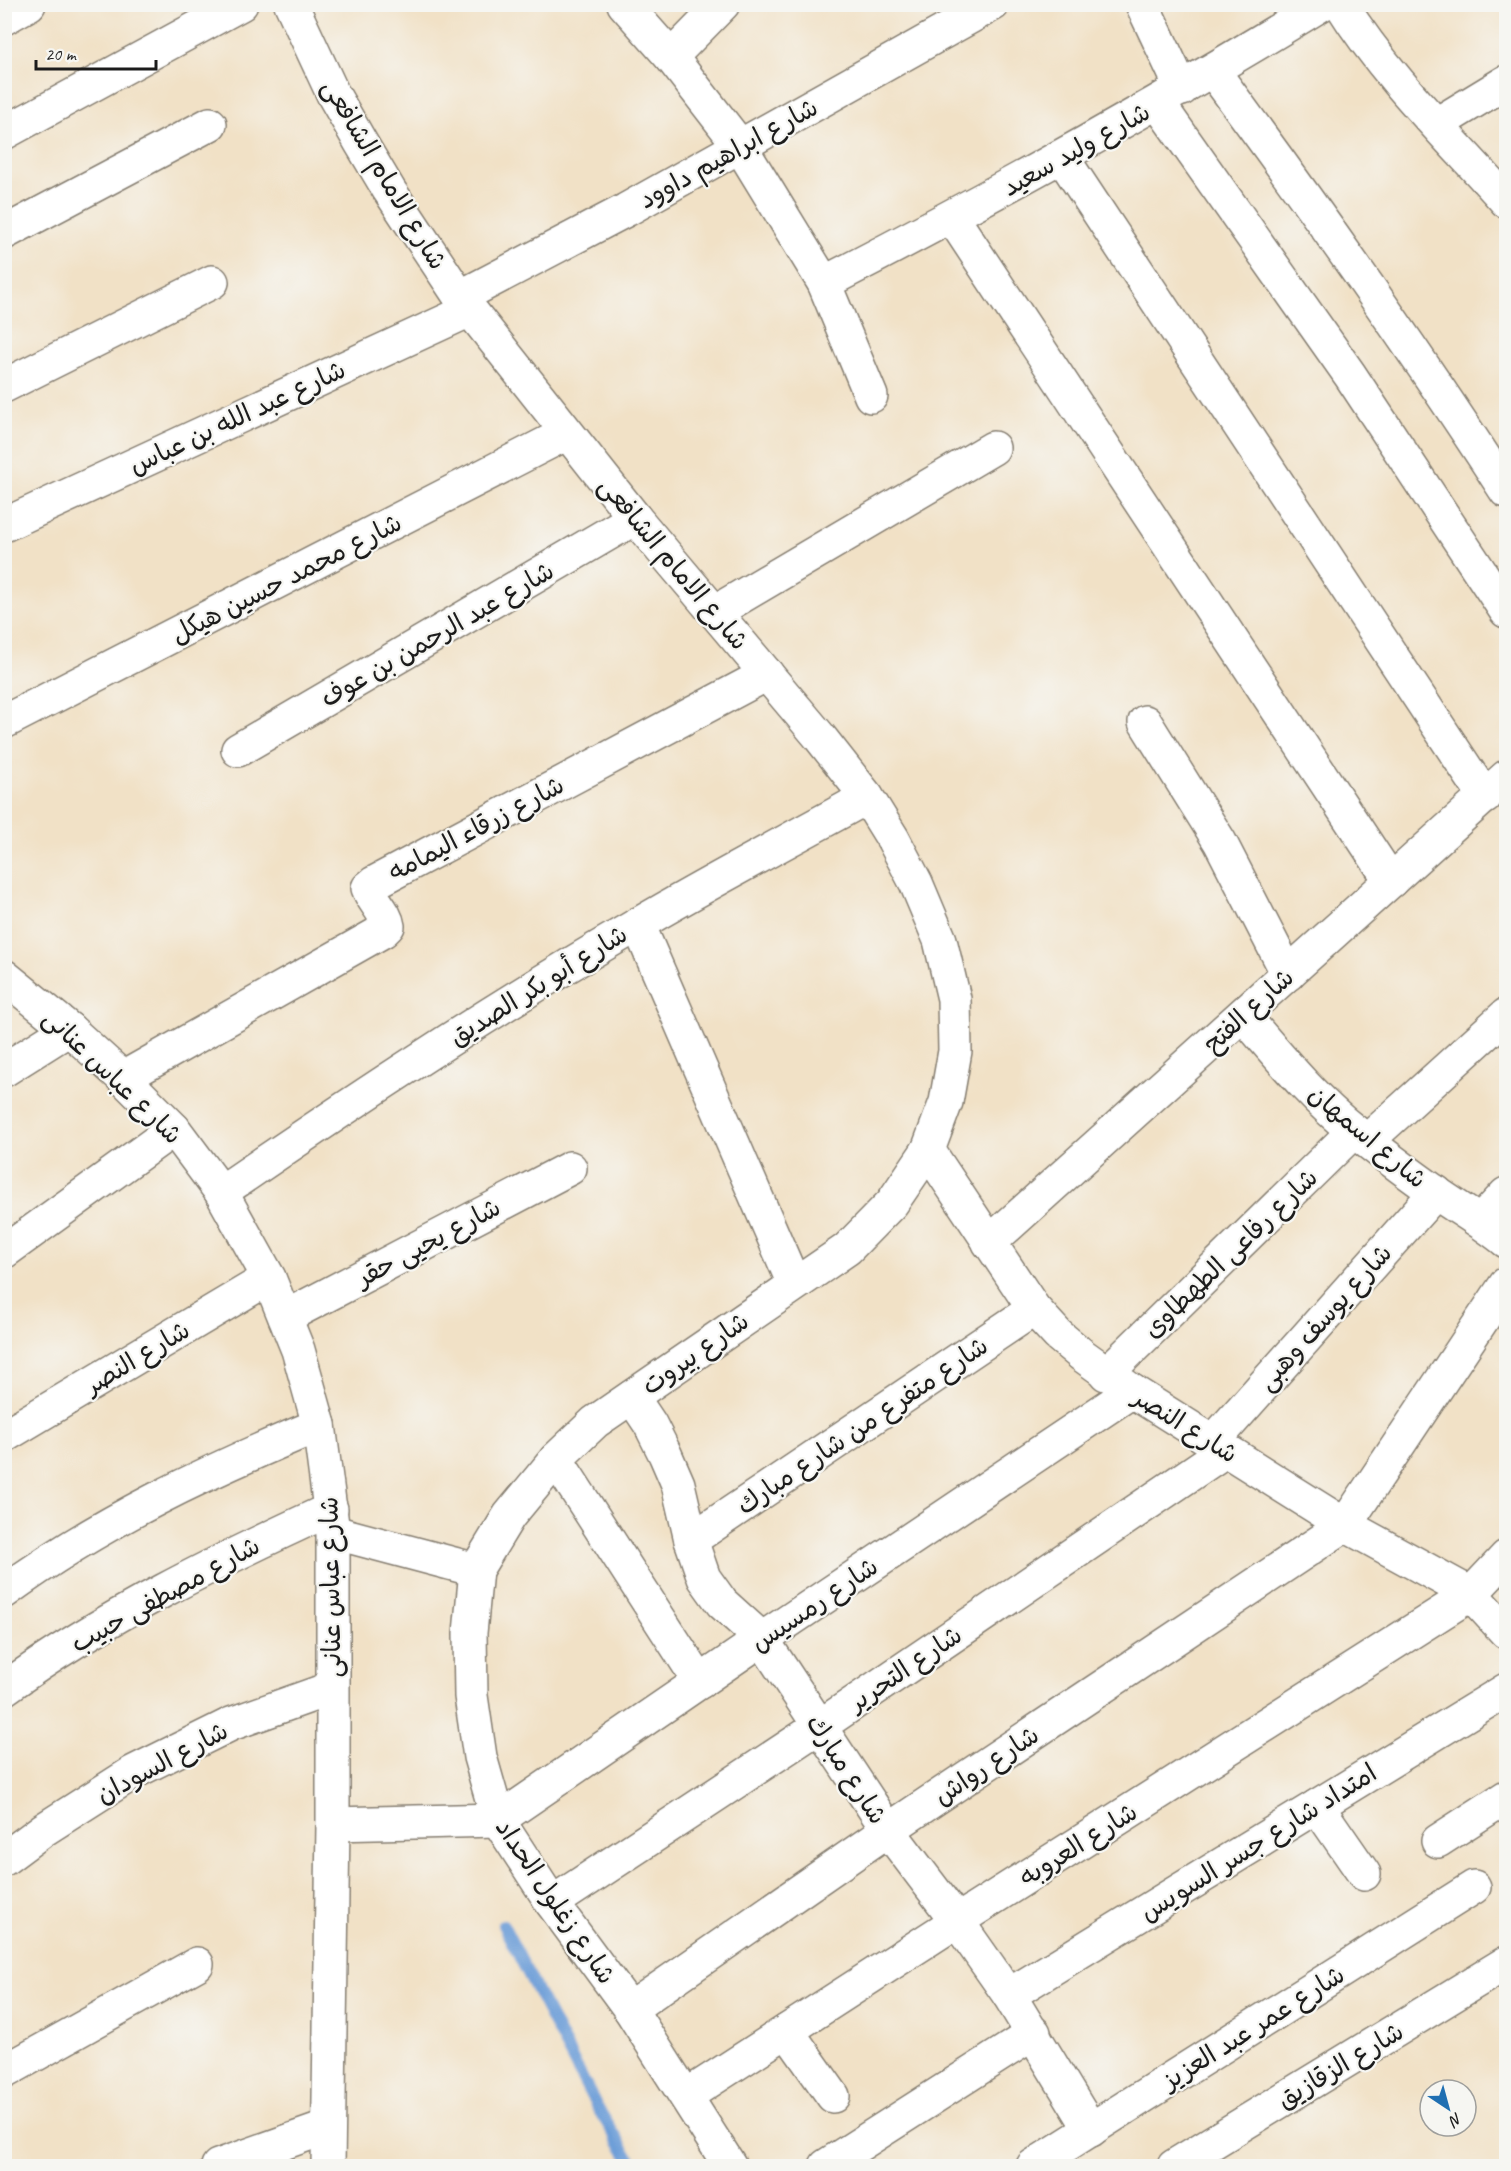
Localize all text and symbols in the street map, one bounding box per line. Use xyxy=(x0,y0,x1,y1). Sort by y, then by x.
scale bar xyxy=(36,33,156,71)
text: 20 m xyxy=(45,43,78,65)
street label: شارع الامام الشافعى xyxy=(312,73,454,277)
street label: شارع ابراهيم داوود xyxy=(633,91,825,219)
street label: شارع وليد سعيد xyxy=(996,95,1157,205)
street label: شارع عبد الله بن عباس xyxy=(124,353,351,483)
street label: شارع الامام الشافعى xyxy=(589,470,756,659)
street label: شارع محمد حسين هيكل xyxy=(165,506,408,652)
street label: شارع عبد الرحمن بن عوف xyxy=(315,554,560,716)
street label: شارع زرقاء اليمامه xyxy=(383,768,570,890)
street label: شارع أبو بكر الصديق xyxy=(443,917,634,1054)
street label: شارع الفتح xyxy=(1196,961,1301,1061)
street label: شارع عباس عنانى xyxy=(35,1002,189,1152)
street label: شارع اسمهان xyxy=(1301,1077,1434,1196)
street label: شارع رفاعى الطهطاوى xyxy=(1136,1161,1325,1346)
street label: شارع يحيى حقر xyxy=(348,1190,507,1296)
street label: شارع يوسف وهبى xyxy=(1250,1237,1400,1398)
street label: شارع بيروت xyxy=(635,1304,756,1403)
street label: شارع النصر xyxy=(77,1313,196,1404)
street label: شارع متفرع من شارع مبارك xyxy=(730,1329,995,1523)
street label: شارع النصر xyxy=(1125,1379,1244,1471)
street label: شارع عباس عنانى xyxy=(312,1496,350,1678)
street label: شارع مصطفى حبيب xyxy=(65,1529,266,1661)
street label: شارع رمسيس xyxy=(744,1550,885,1660)
street label: شارع التحرير xyxy=(841,1618,969,1720)
street label: شارع مبارك xyxy=(798,1708,894,1831)
street label: شارع السودان xyxy=(91,1714,234,1812)
street label: شارع رواش xyxy=(927,1718,1046,1814)
street label: امتداد شارع جسر السويس xyxy=(1134,1756,1383,1930)
street label: شارع العروبه xyxy=(1013,1795,1144,1895)
street label: شارع زغلول الحداد xyxy=(487,1812,623,1991)
street label: شارع عمر عبد العزيز xyxy=(1154,1958,1351,2099)
street label: شارع الزقازيق xyxy=(1271,2015,1410,2117)
north arrow xyxy=(1418,2078,1478,2138)
text: N xyxy=(1444,2108,1466,2132)

